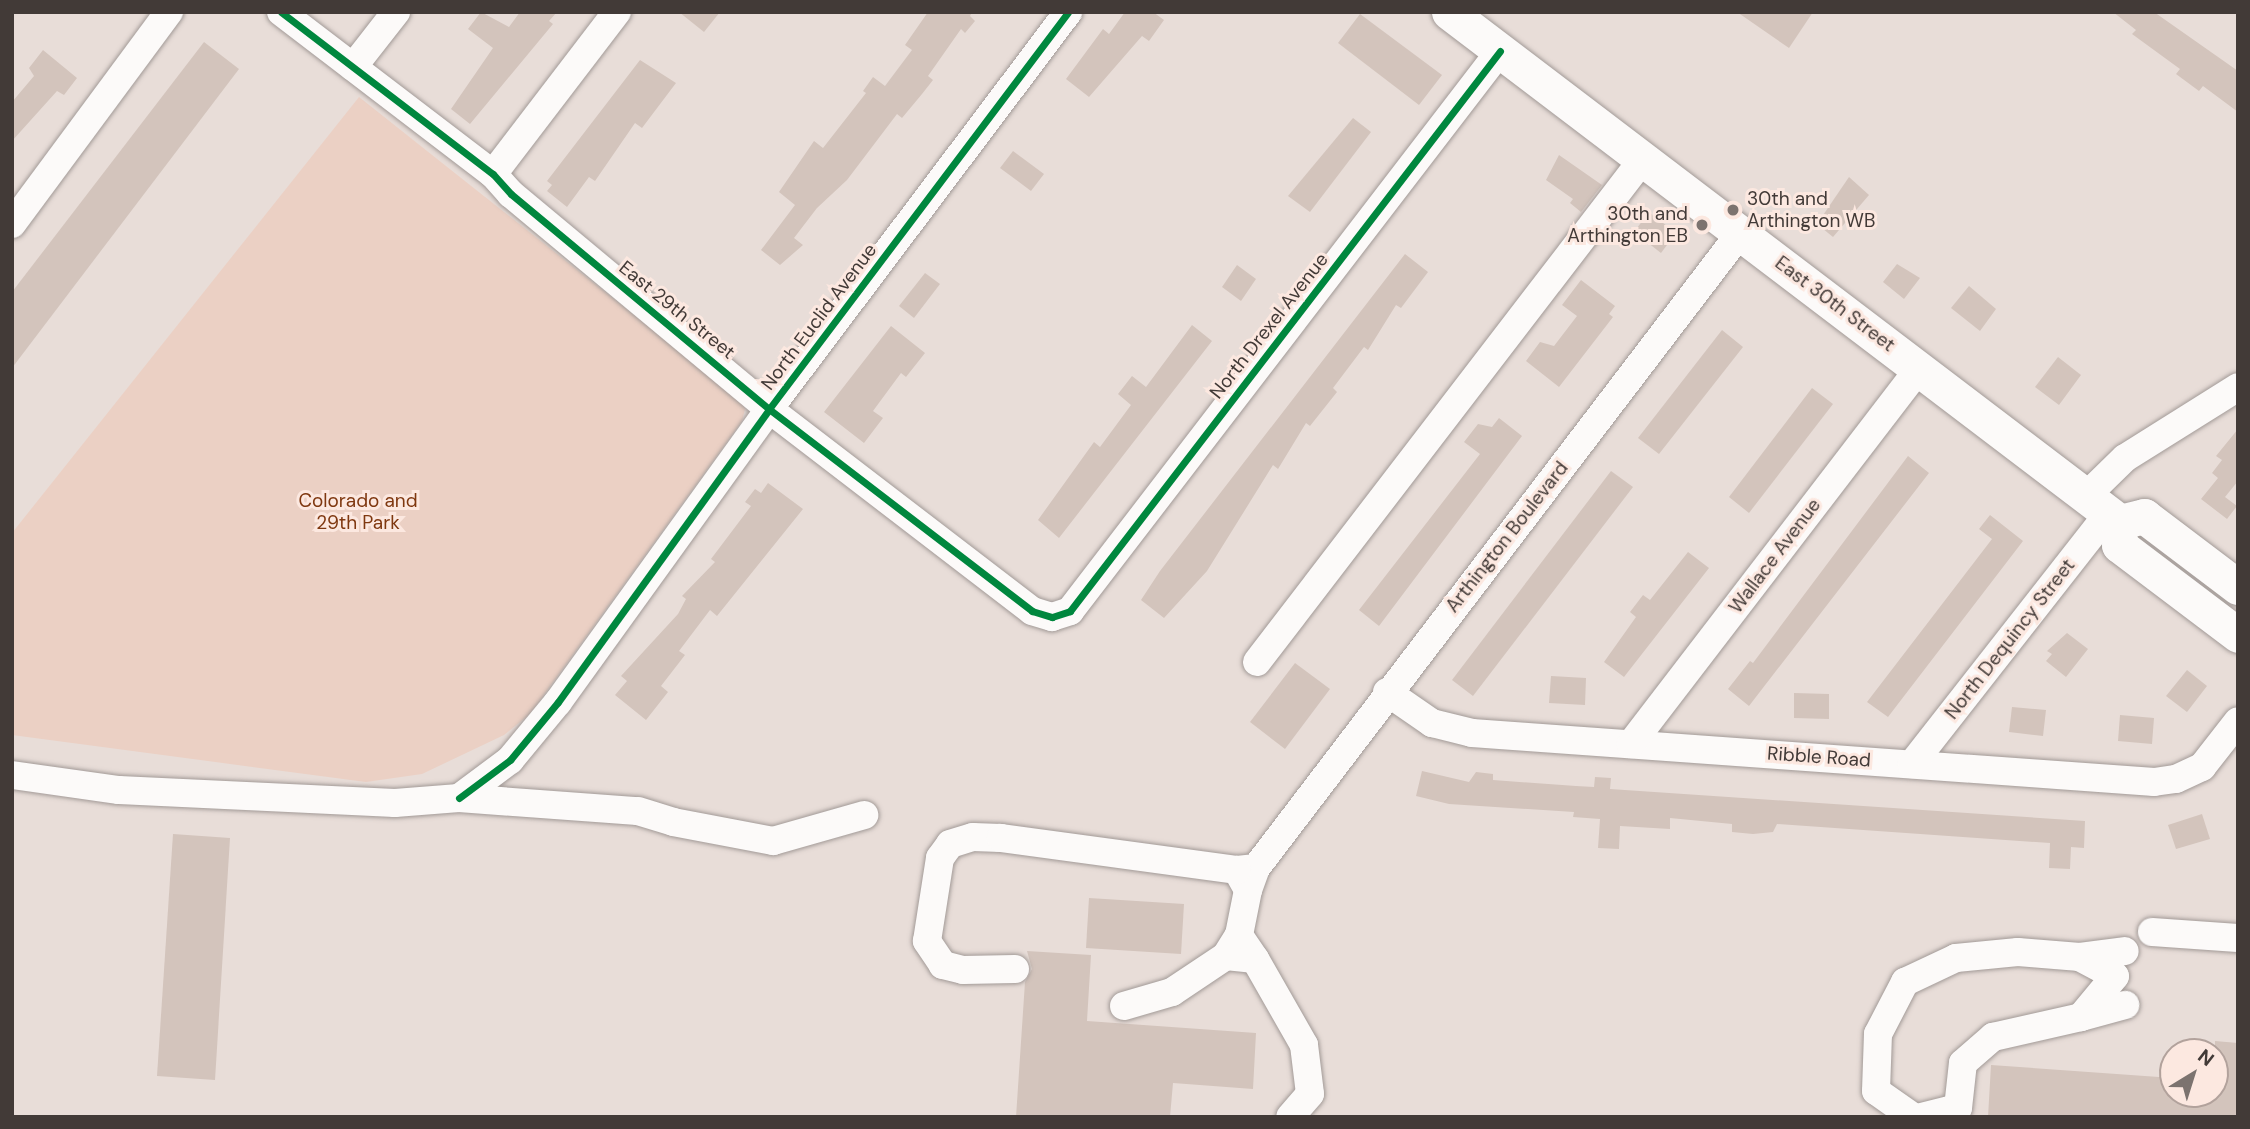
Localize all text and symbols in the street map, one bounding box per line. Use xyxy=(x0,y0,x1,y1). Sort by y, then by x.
place label: 30th and Arthington WB xyxy=(1747,188,1875,232)
marker: 30th and Arthington WB xyxy=(1725,202,1741,218)
place label: 30th and Arthington EB xyxy=(1567,203,1688,247)
marker: 30th and Arthington EB xyxy=(1694,217,1710,233)
street label: North Euclid Avenue xyxy=(756,239,882,395)
street label: North Drexel Avenue xyxy=(1205,249,1333,403)
street label: East 30th Street xyxy=(1771,252,1899,356)
street label: East 29th Street xyxy=(614,256,740,364)
street label: Arthington Boulevard xyxy=(1441,457,1573,617)
park label: Colorado and 29th Park xyxy=(298,490,418,534)
street label: Wallace Avenue xyxy=(1724,494,1826,618)
street label: North Dequincy Street xyxy=(1940,554,2080,724)
street label: Ribble Road xyxy=(1766,742,1872,772)
north arrow xyxy=(2159,1038,2229,1108)
text: N xyxy=(2193,1044,2219,1072)

